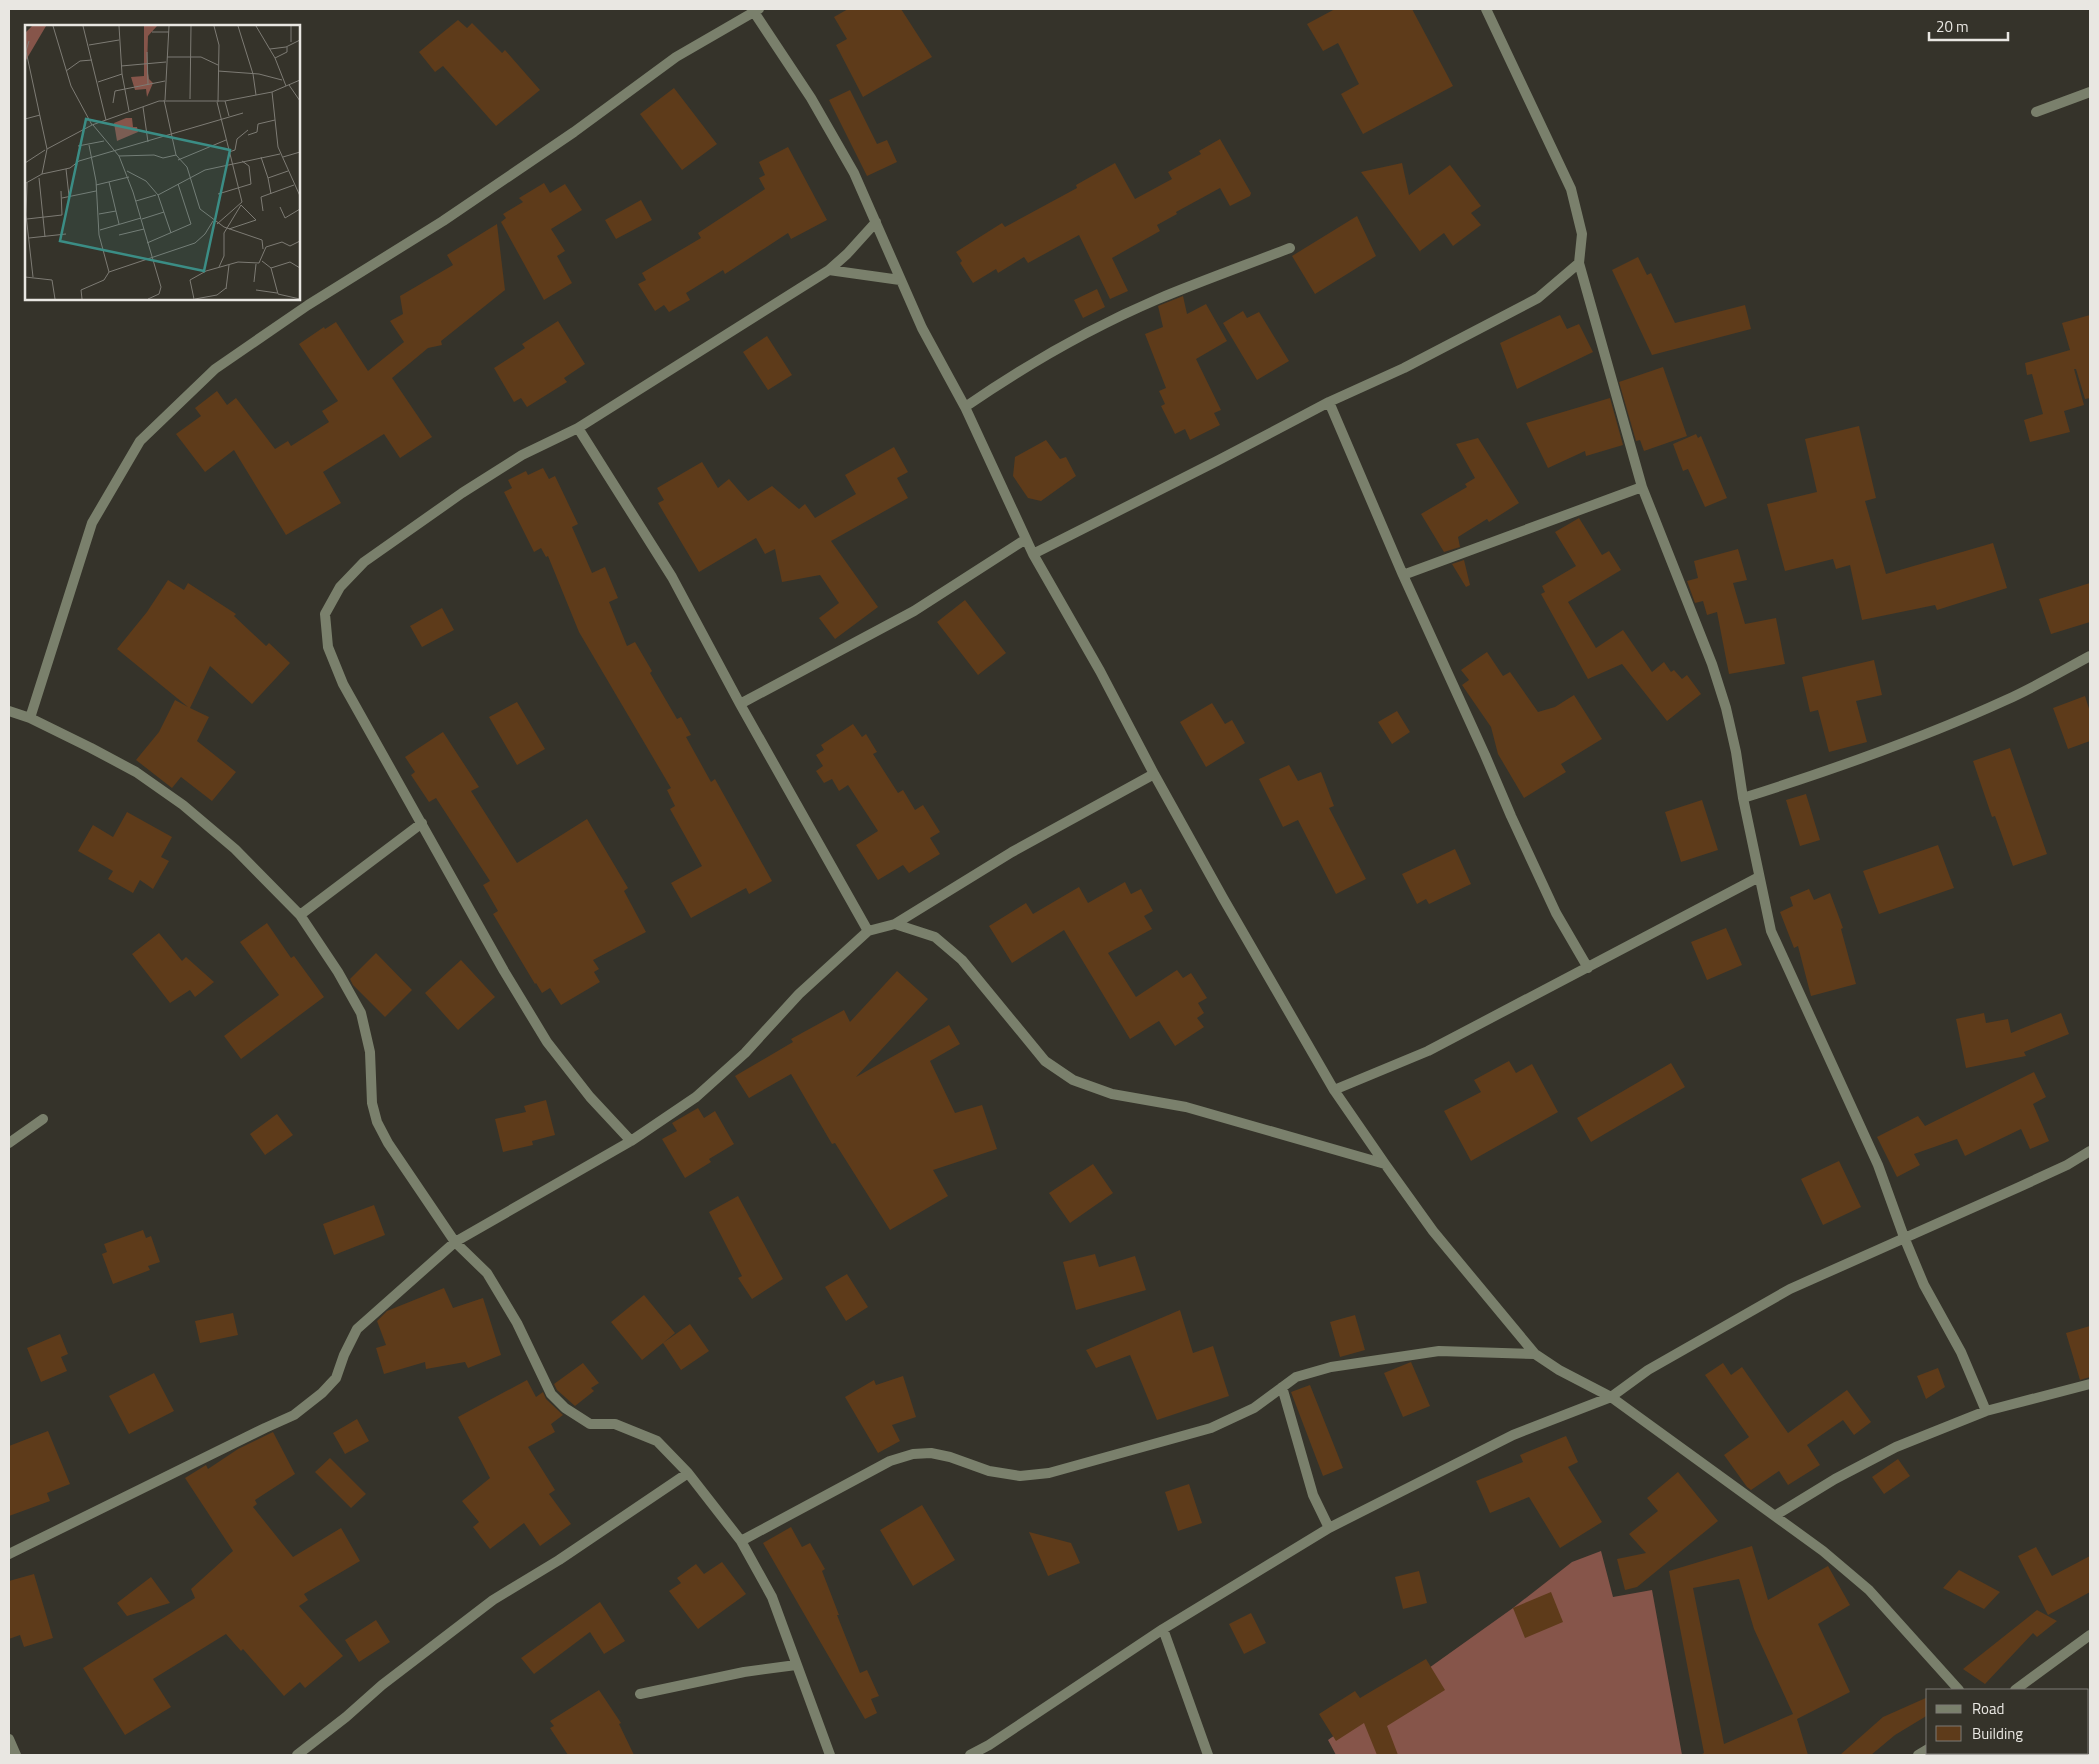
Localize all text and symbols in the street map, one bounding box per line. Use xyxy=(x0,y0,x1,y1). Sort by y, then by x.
scale bar xyxy=(1929,10,2008,42)
text: 20 m xyxy=(1936,15,1969,38)
inset map xyxy=(25,25,300,300)
legend xyxy=(1926,1689,2089,1754)
text: Road xyxy=(1972,1697,2004,1720)
text: Building xyxy=(1972,1722,2023,1745)

